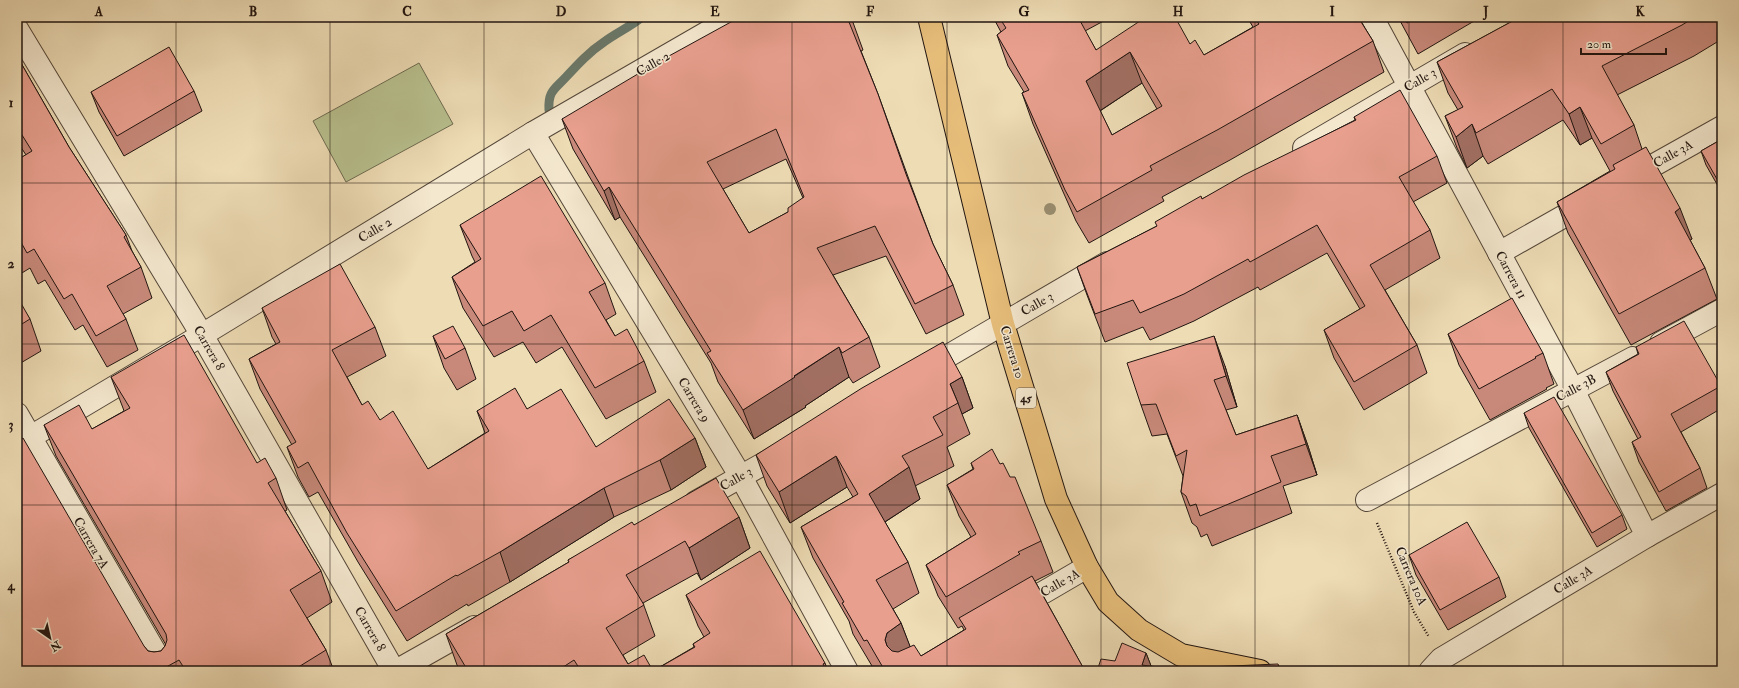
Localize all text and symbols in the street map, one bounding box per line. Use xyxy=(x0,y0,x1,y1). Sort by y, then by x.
text: A xyxy=(94,4,104,20)
text: B xyxy=(249,4,257,20)
text: C xyxy=(402,4,412,20)
text: D xyxy=(556,4,567,20)
text: E xyxy=(710,4,720,20)
text: F xyxy=(866,4,875,20)
text: G xyxy=(1019,4,1030,20)
text: H xyxy=(1173,4,1184,20)
text: I xyxy=(1329,4,1335,20)
text: J xyxy=(1482,4,1489,21)
text: K xyxy=(1635,4,1645,20)
scale bar xyxy=(1581,30,1666,56)
text: 20 m xyxy=(1587,37,1612,52)
street label: Calle 2 xyxy=(633,48,673,80)
street label: Calle 3 xyxy=(1401,64,1439,96)
text: 1 xyxy=(9,95,14,111)
street label: Calle 3A xyxy=(1650,136,1696,171)
street label: Calle 2 xyxy=(355,214,395,246)
street label: Carrera 11 xyxy=(1492,248,1530,302)
text: 2 xyxy=(8,256,15,272)
street label: Calle 3 xyxy=(1018,288,1056,320)
street label: Carrera 8 xyxy=(190,323,228,373)
street label: Carrera 10 xyxy=(996,324,1028,380)
street label: Calle 3B xyxy=(1553,371,1599,405)
street label: Carrera 9 xyxy=(674,375,714,425)
road number: 45 xyxy=(1016,388,1036,408)
text: 3 xyxy=(9,417,14,433)
street label: Calle 3 xyxy=(717,463,755,495)
street label: Carrera 7A xyxy=(70,514,113,572)
street label: Carrera 10A xyxy=(1391,544,1431,608)
street label: Calle 3A xyxy=(1551,562,1596,598)
street label: Calle 3A xyxy=(1037,565,1083,601)
text: 4 xyxy=(6,578,15,594)
street label: Carrera 8 xyxy=(351,604,389,654)
north arrow xyxy=(30,618,70,658)
text: N xyxy=(47,637,64,655)

